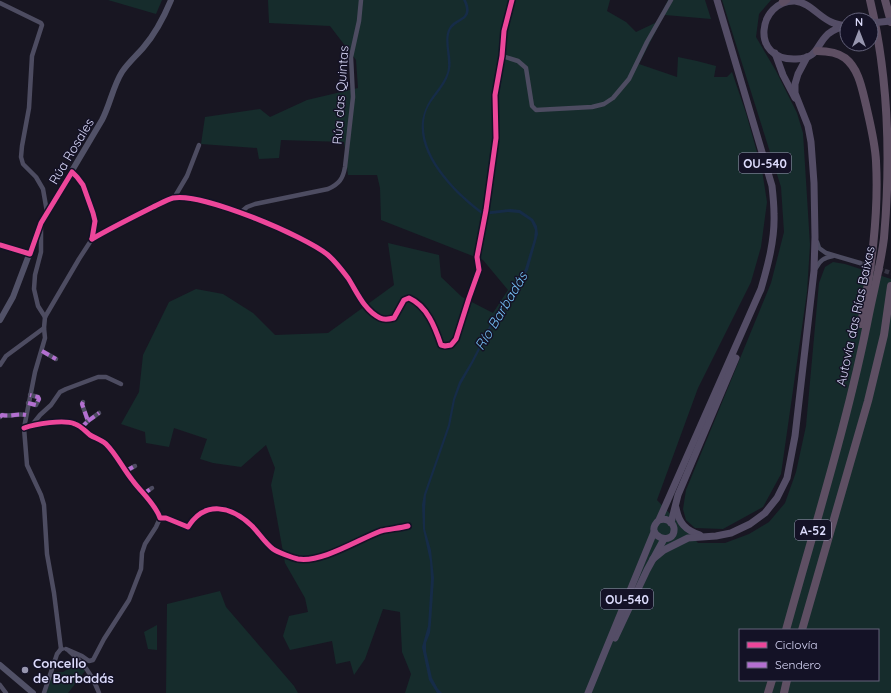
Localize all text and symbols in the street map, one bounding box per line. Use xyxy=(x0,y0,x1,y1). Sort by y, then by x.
north arrow xyxy=(839,12,879,52)
text: N xyxy=(855,15,863,29)
street label: Rúa das Quintas xyxy=(329,45,351,145)
street label: Rúa Rosales xyxy=(45,115,97,187)
road number: OU-540 xyxy=(739,153,791,173)
street label: Autovía das Rías Baixas xyxy=(832,245,878,387)
water label: Río Barbadás xyxy=(471,267,532,353)
road number: A-52 xyxy=(795,520,831,540)
road number: OU-540 xyxy=(601,589,653,609)
legend xyxy=(739,629,879,681)
text: Ciclovía xyxy=(775,637,818,652)
place label: Concello de Barbadás xyxy=(33,655,114,686)
text: Sendero xyxy=(775,657,821,672)
marker: Concello de Barbadás xyxy=(20,665,30,675)

